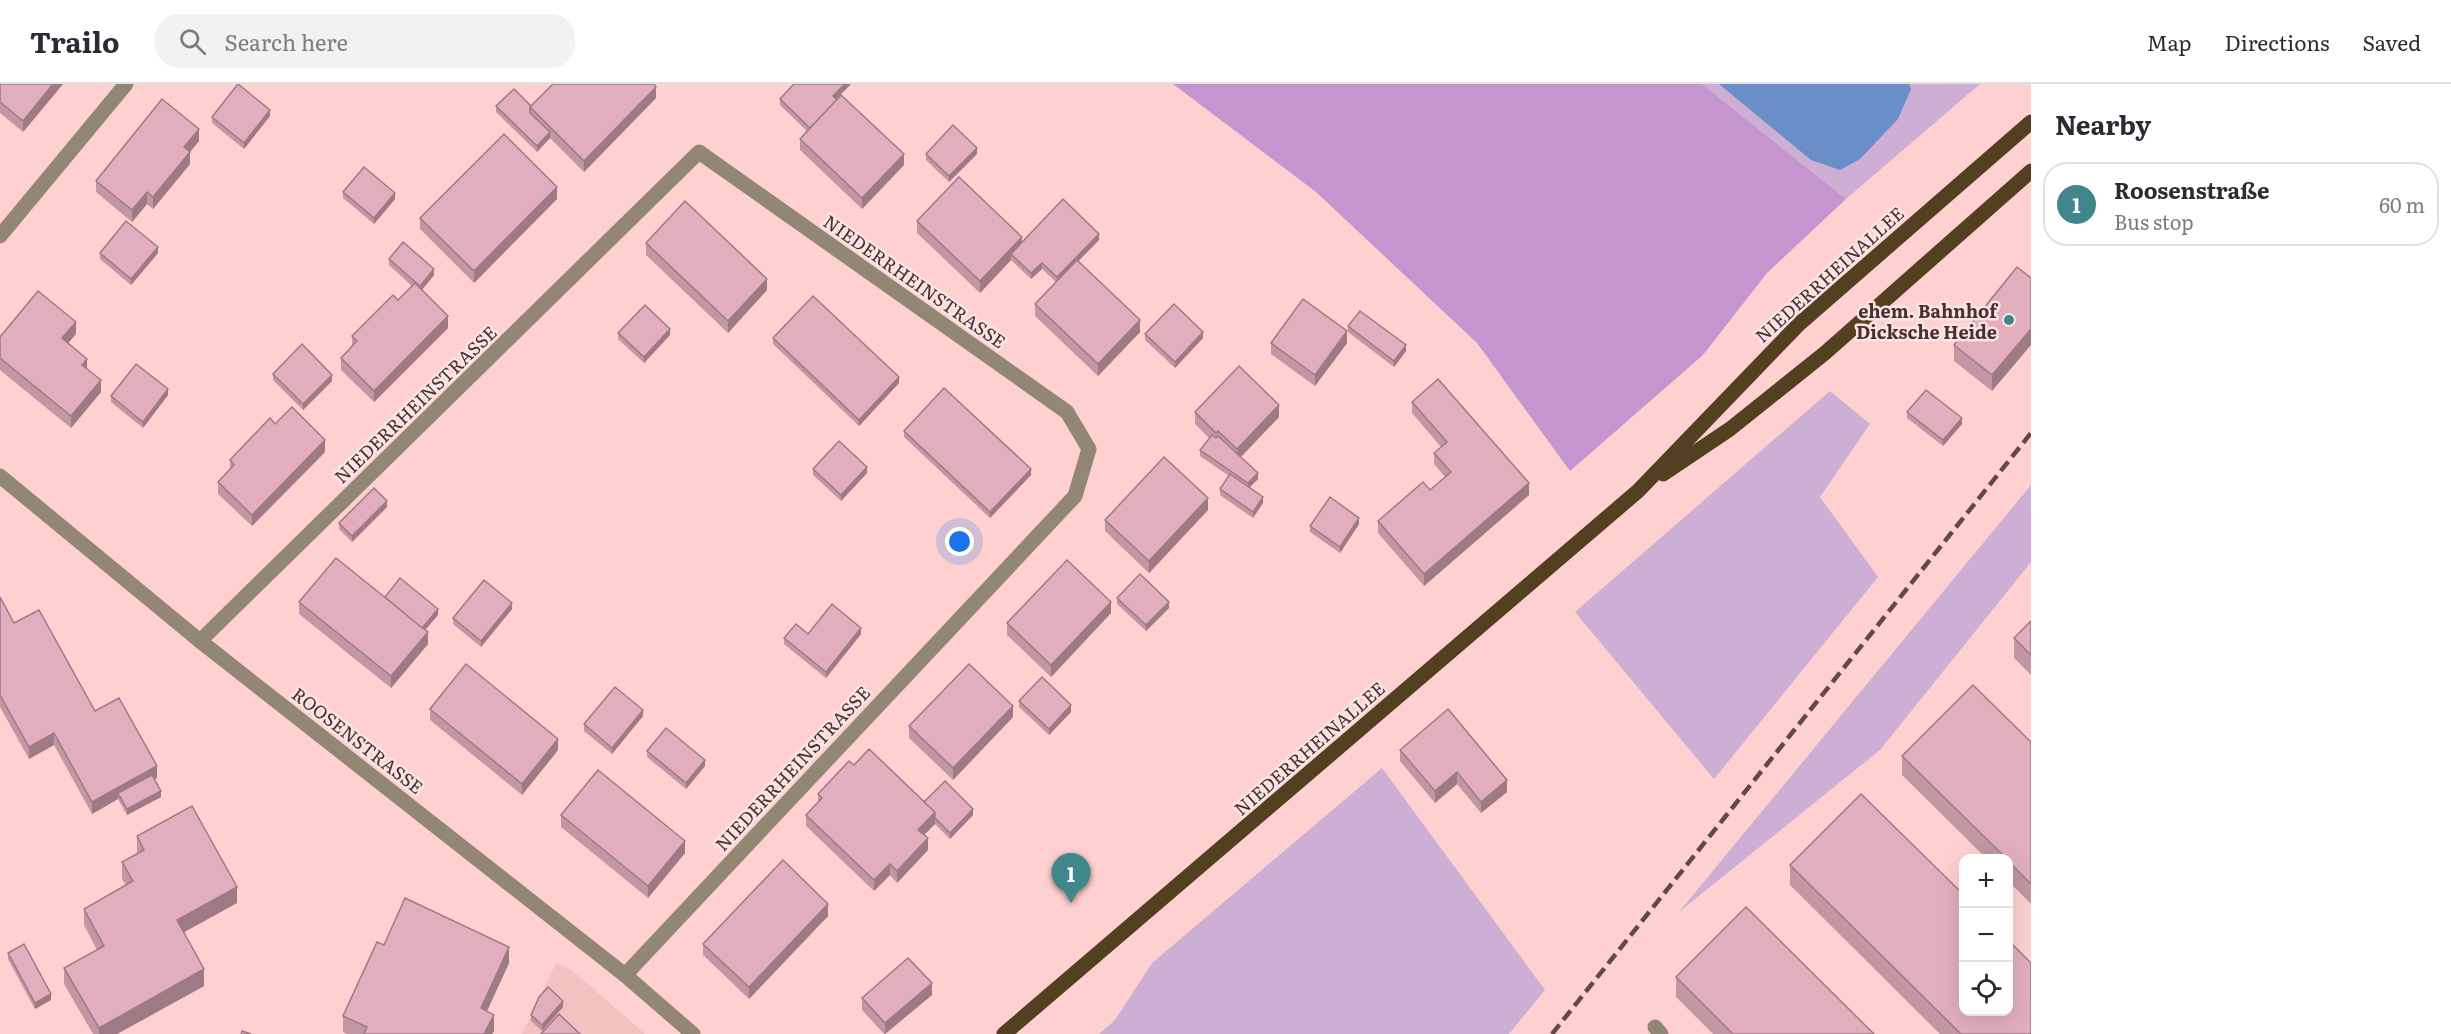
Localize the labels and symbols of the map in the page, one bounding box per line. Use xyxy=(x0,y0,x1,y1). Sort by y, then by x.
street label: NIEDERRHEINALLEE xyxy=(1748,200,1910,348)
street label: NIEDERRHEINSTRASSE xyxy=(818,208,1012,354)
place label: ehem. Bahnhof Dicksche Heide xyxy=(1856,297,1999,345)
marker: ehem. Bahnhof Dicksche Heide xyxy=(2002,313,2016,327)
street label: NIEDERRHEINSTRASSE xyxy=(328,319,502,489)
your location xyxy=(945,527,974,556)
street label: NIEDERRHEINALLEE xyxy=(1228,675,1390,821)
street label: NIEDERRHEINSTRASSE xyxy=(708,679,876,857)
street label: ROOSENSTRASSE xyxy=(287,680,429,800)
pin: 1 xyxy=(1052,854,1090,903)

